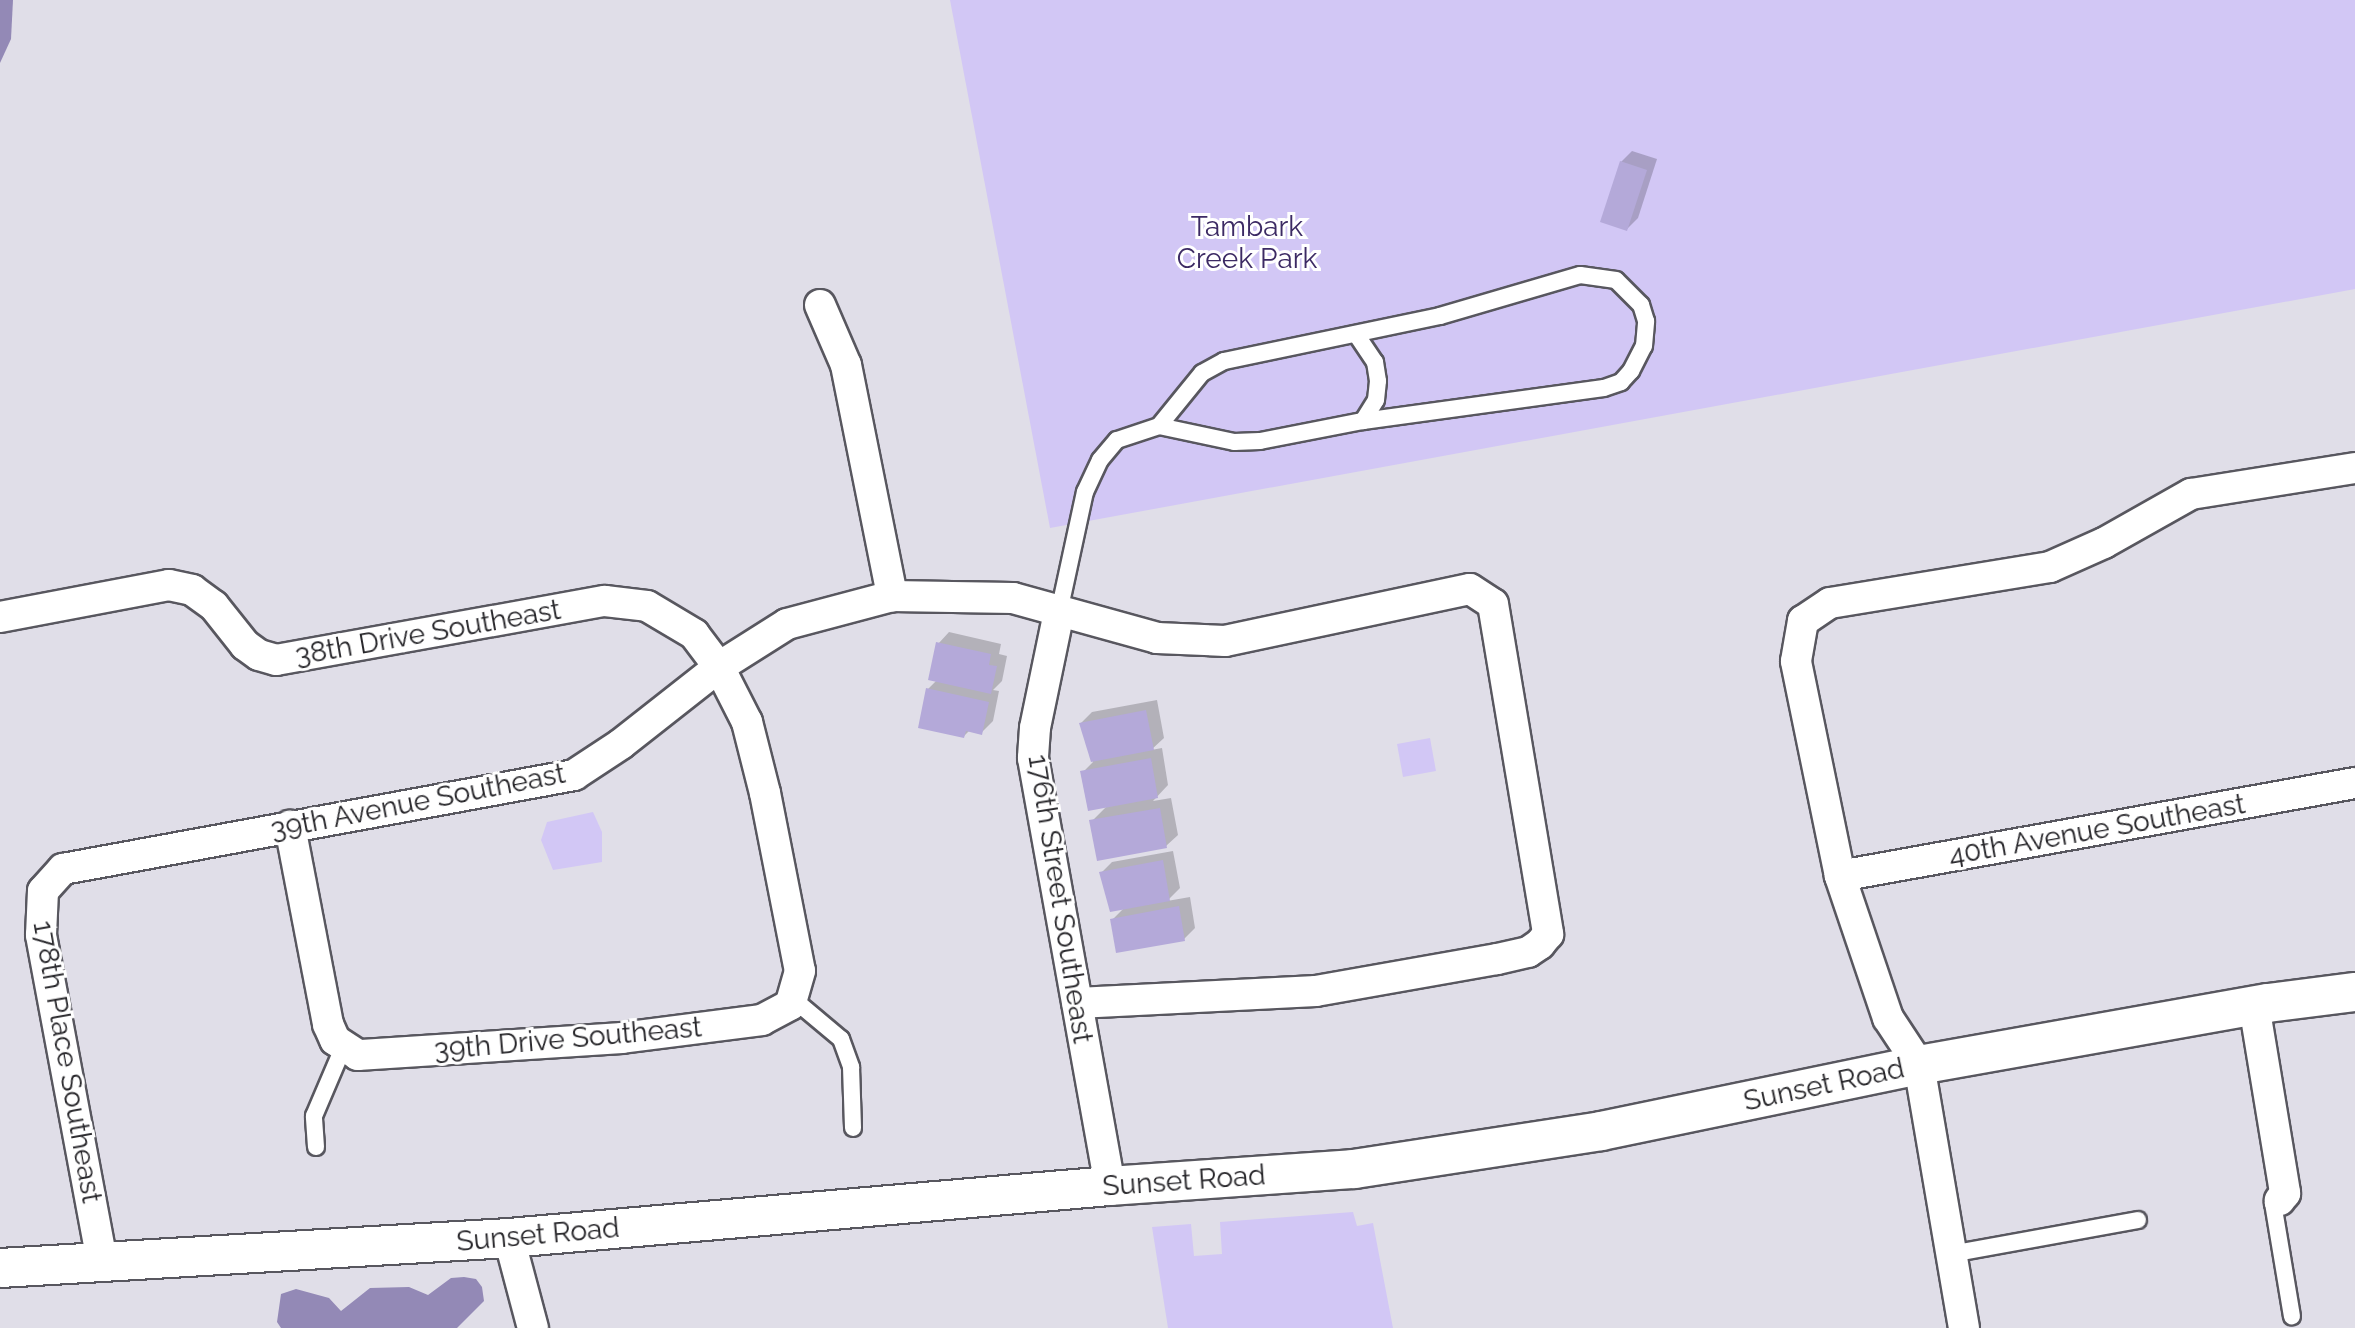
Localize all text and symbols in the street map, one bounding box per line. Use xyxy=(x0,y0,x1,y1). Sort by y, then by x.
park label: Tambark Creek Park xyxy=(1177,210,1317,276)
street label: 38th Drive Southeast xyxy=(293,593,563,673)
street label: 176th Street Southeast xyxy=(1021,752,1099,1046)
street label: 39th Avenue Southeast xyxy=(267,757,569,847)
street label: 40th Avenue Southeast xyxy=(1946,787,2248,873)
street label: 178th Place Southeast xyxy=(26,918,108,1206)
street label: 39th Drive Southeast xyxy=(433,1011,703,1067)
street label: Sunset Road xyxy=(1741,1052,1907,1118)
street label: Sunset Road xyxy=(1101,1159,1267,1203)
street label: Sunset Road xyxy=(455,1211,621,1259)

